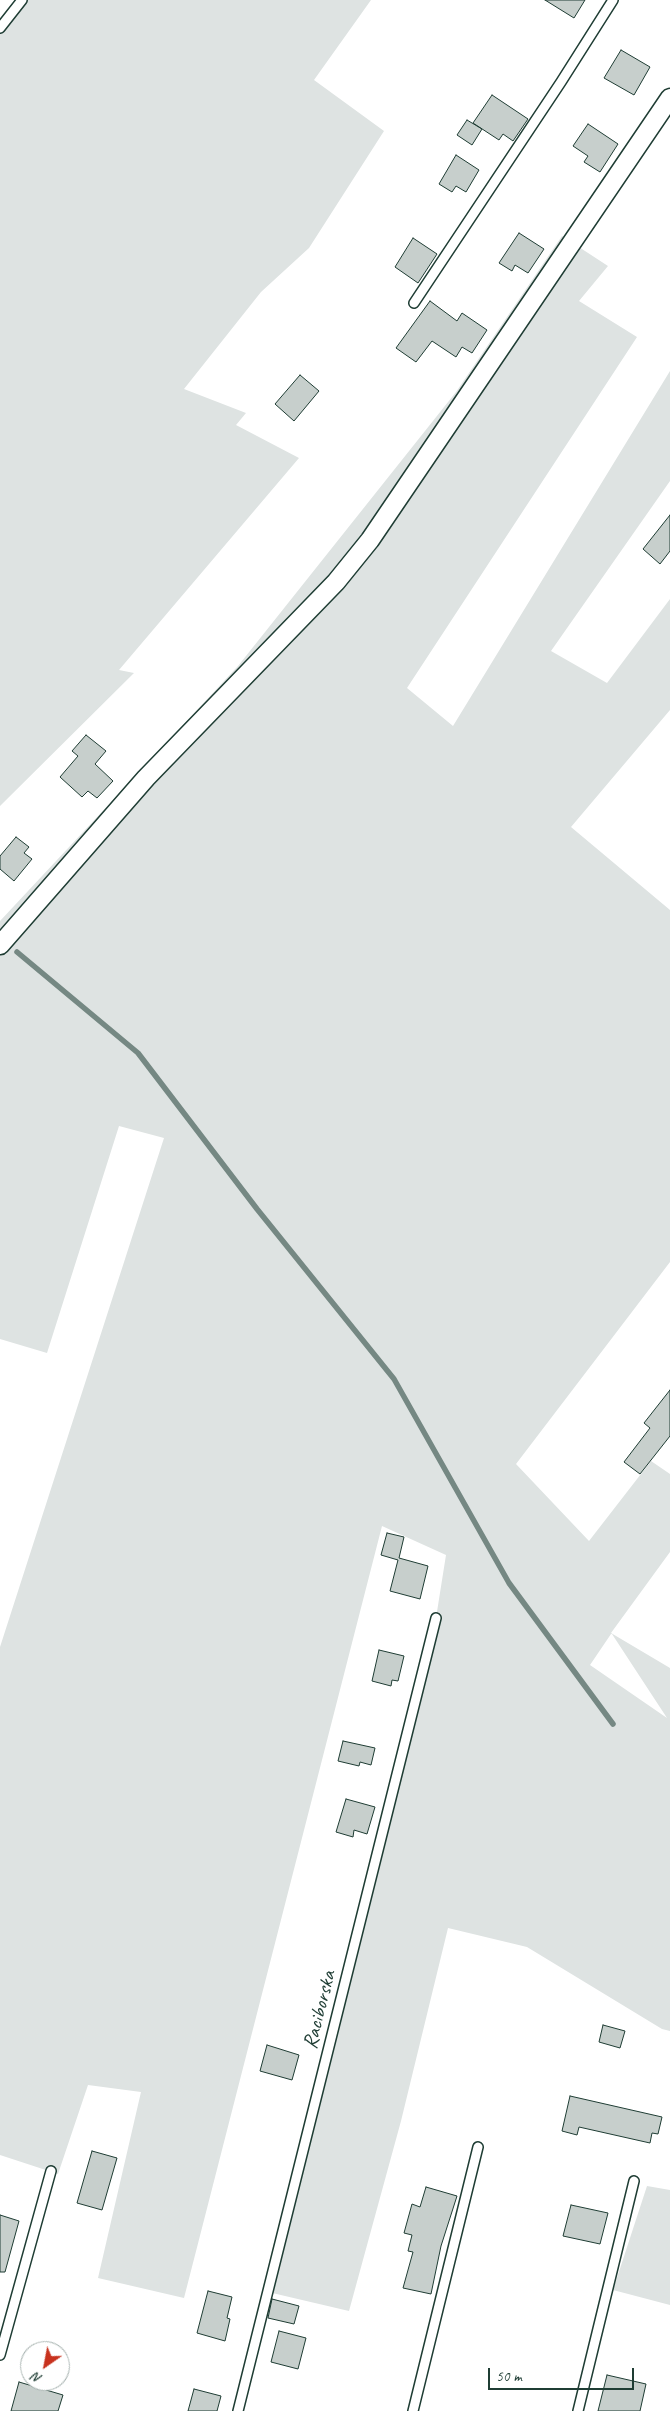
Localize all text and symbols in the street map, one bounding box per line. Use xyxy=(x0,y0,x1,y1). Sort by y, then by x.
street label: Raciborska xyxy=(298,1968,342,2052)
north arrow xyxy=(20,2341,70,2391)
scale bar xyxy=(490,2358,636,2390)
text: 50 m xyxy=(496,2367,522,2386)
text: N xyxy=(29,2369,45,2388)

